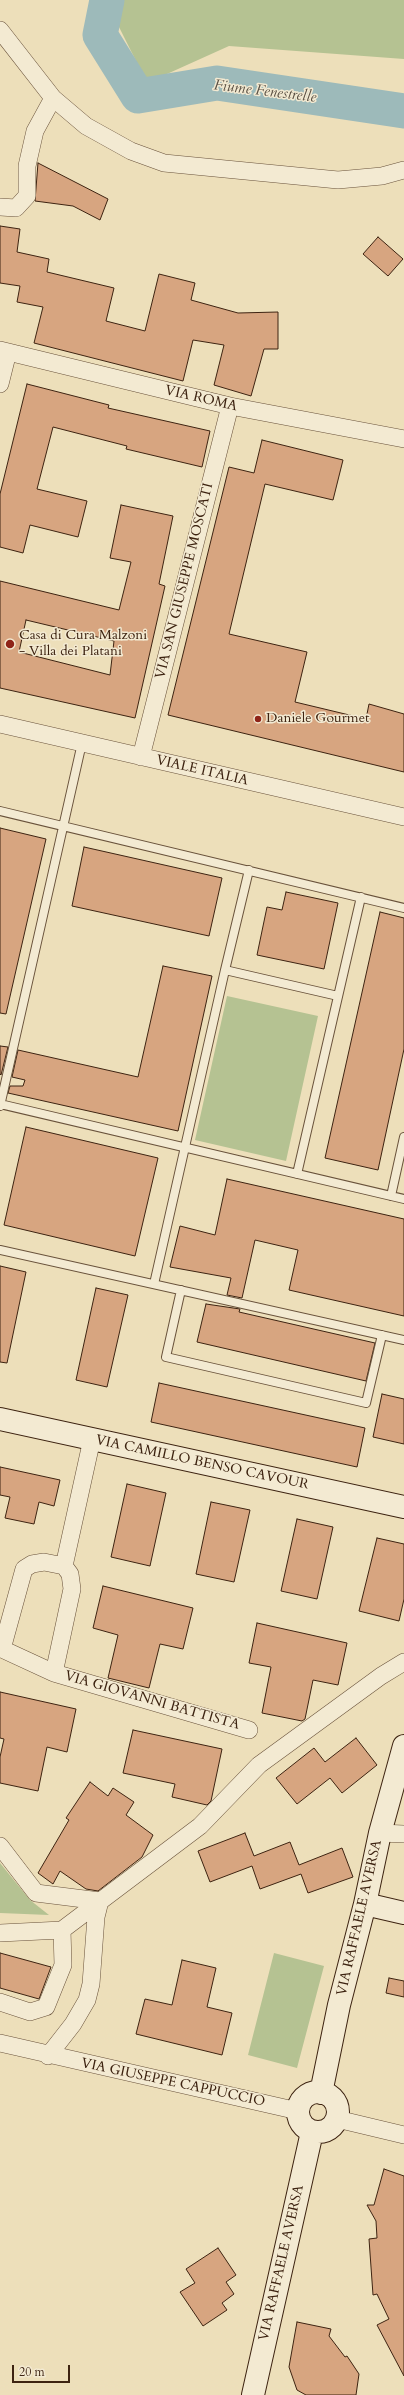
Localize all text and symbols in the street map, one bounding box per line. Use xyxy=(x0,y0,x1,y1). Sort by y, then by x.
water label: Fiume Fenestrelle xyxy=(213,77,317,107)
street label: VIA ROMA xyxy=(163,383,239,415)
street label: VIA SAN GIUSEPPE MOSCATI xyxy=(152,481,218,681)
place label: Casa di Cura Malzoni - Villa dei Platani xyxy=(19,628,147,660)
marker: Casa di Cura Malzoni - Villa dei Platani xyxy=(4,638,16,650)
place label: Daniele Gourmet xyxy=(266,711,369,727)
marker: Daniele Gourmet xyxy=(253,714,263,724)
street label: VIALE ITALIA xyxy=(154,752,250,790)
street label: VIA CAMILLO BENSO CAVOUR xyxy=(94,1432,310,1494)
street label: VIA GIOVANNI BATTISTA xyxy=(62,1668,242,1734)
street label: VIA RAFFAELE AVERSA xyxy=(334,1838,386,1998)
street label: VIA GIUSEPPE CAPPUCCIO xyxy=(79,2055,267,2111)
street label: VIA RAFFAELE AVERSA xyxy=(256,2183,308,2343)
scale bar xyxy=(14,2357,72,2383)
text: 20 m xyxy=(19,2364,45,2380)

